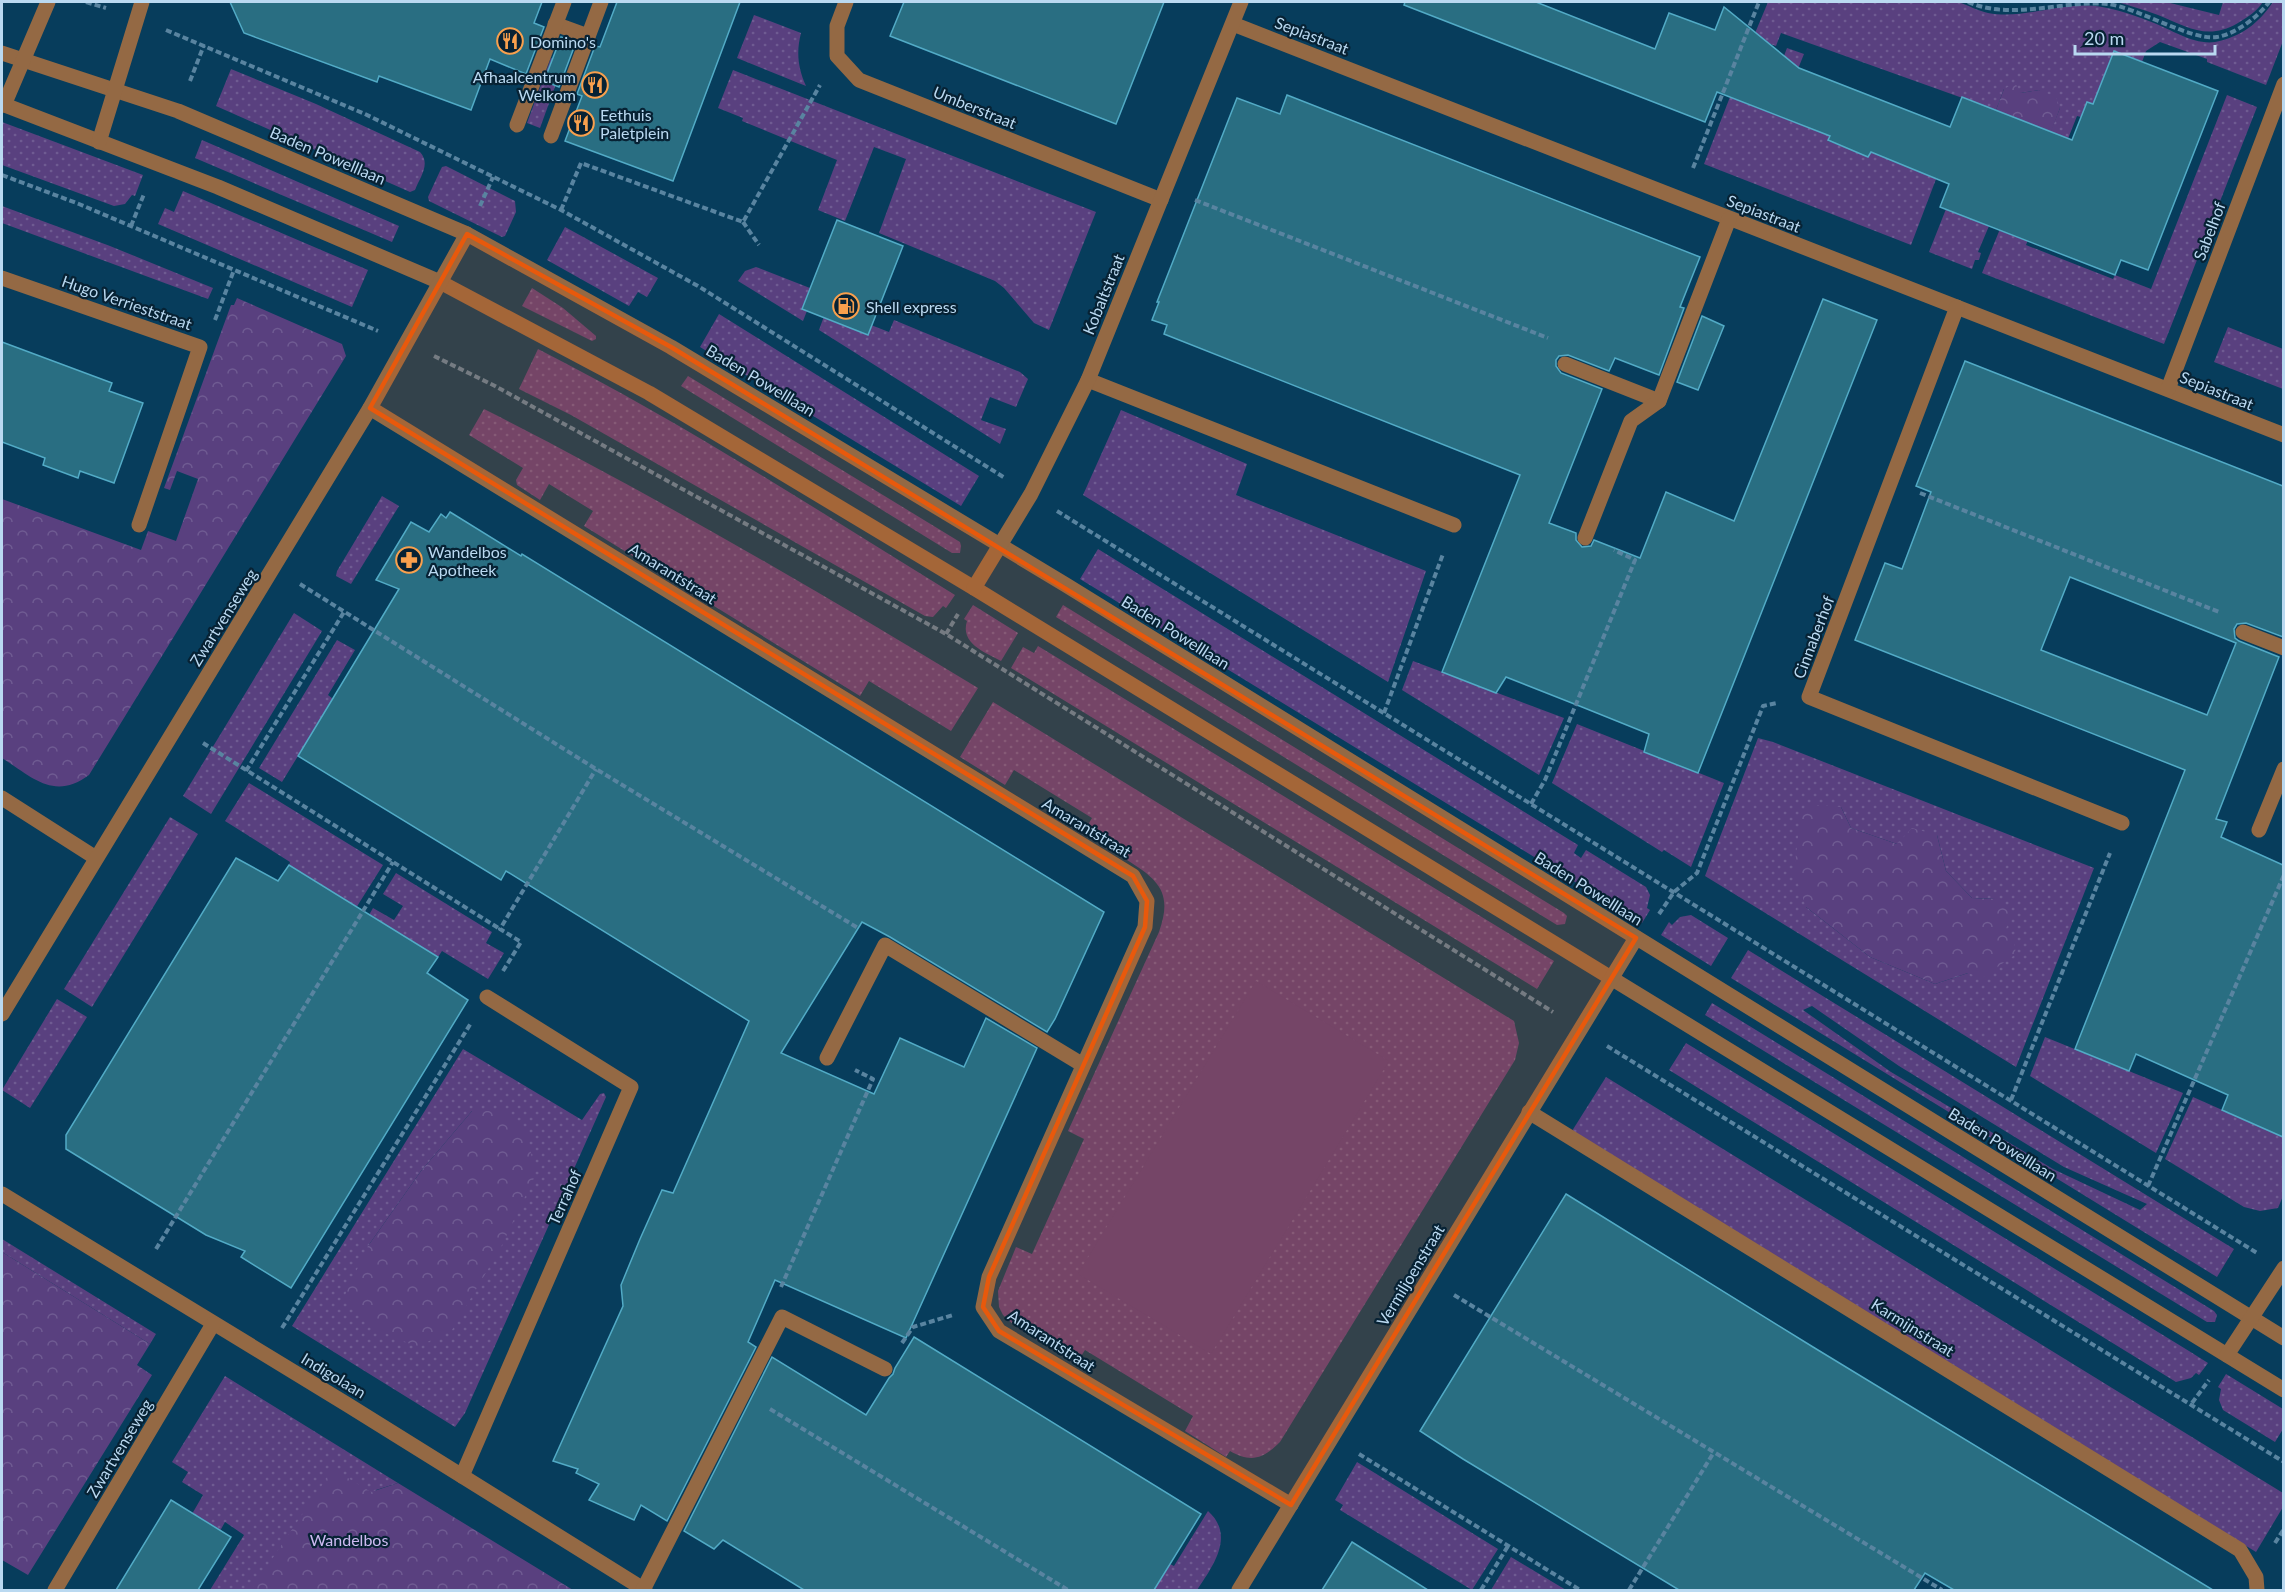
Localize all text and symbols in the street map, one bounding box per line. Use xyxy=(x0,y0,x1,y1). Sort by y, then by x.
street label: Sepiastraat xyxy=(1272,12,1352,58)
scale bar xyxy=(2075,18,2214,56)
restaurant icon: Domino's xyxy=(495,26,525,56)
text: 20 m xyxy=(2084,27,2124,49)
place label: Domino's xyxy=(530,32,596,51)
place label: Afhaalcentrum Welkom xyxy=(473,67,576,104)
restaurant icon: Afhaalcentrum Welkom xyxy=(580,70,610,100)
street label: Umberstraat xyxy=(931,82,1019,132)
place label: Eethuis Paletplein xyxy=(600,105,669,142)
restaurant icon: Eethuis Paletplein xyxy=(566,108,596,138)
street label: Baden Powelllaan xyxy=(267,122,389,188)
street label: Sepiastraat xyxy=(1724,190,1804,236)
street label: Sabelhof xyxy=(2189,199,2229,263)
street label: Kobaltstraat xyxy=(1078,251,1128,337)
street label: Hugo Verrieststraat xyxy=(59,271,195,333)
fuel station icon: Shell express xyxy=(831,291,861,321)
place label: Shell express xyxy=(866,297,957,316)
street label: Baden Powelllaan xyxy=(703,340,819,420)
street label: Sepiastraat xyxy=(2177,367,2257,413)
street label: Amarantstraat xyxy=(626,538,721,608)
place label: Wandelbos Apotheek xyxy=(428,542,507,579)
pharmacy icon: Wandelbos Apotheek xyxy=(394,545,424,575)
street label: Zwartvenseweg xyxy=(185,565,261,669)
street label: Baden Powelllaan xyxy=(1118,591,1234,673)
street label: Cinnaberhof xyxy=(1789,593,1838,681)
street label: Amarantstraat xyxy=(1039,793,1135,861)
street label: Baden Powelllaan xyxy=(1531,847,1647,929)
street label: Baden Powelllaan xyxy=(1945,1103,2061,1185)
street label: Terrahof xyxy=(543,1166,585,1228)
street label: Vermiljoenstraat xyxy=(1372,1221,1448,1329)
street label: Karmijnstraat xyxy=(1868,1294,1958,1360)
street label: Amarantstraat xyxy=(1005,1305,1099,1375)
street label: Indigolaan xyxy=(298,1348,370,1402)
street label: Zwartvenseweg xyxy=(82,1395,156,1501)
park label: Wandelbos xyxy=(310,1530,388,1549)

